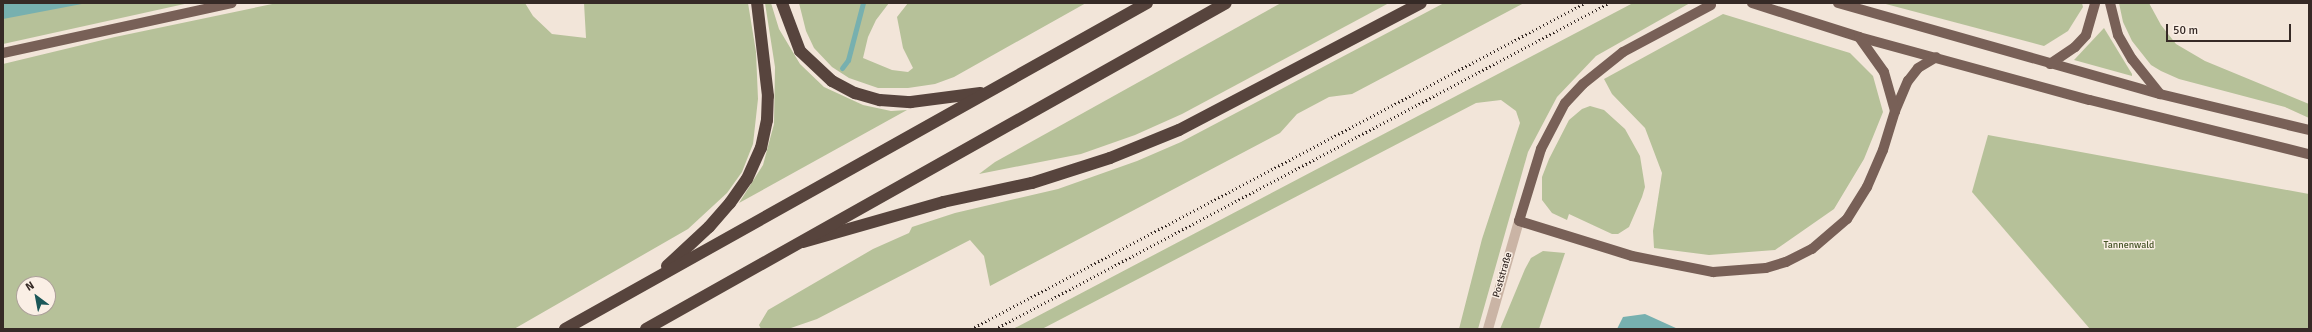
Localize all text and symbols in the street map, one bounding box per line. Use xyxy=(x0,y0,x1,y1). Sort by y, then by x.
scale bar xyxy=(2168,16,2293,42)
text: 50 m xyxy=(2173,23,2198,38)
park label: Tannenwald xyxy=(2104,240,2154,252)
street label: Poststraße xyxy=(1491,251,1515,299)
north arrow xyxy=(16,276,56,316)
text: N xyxy=(23,279,37,294)

